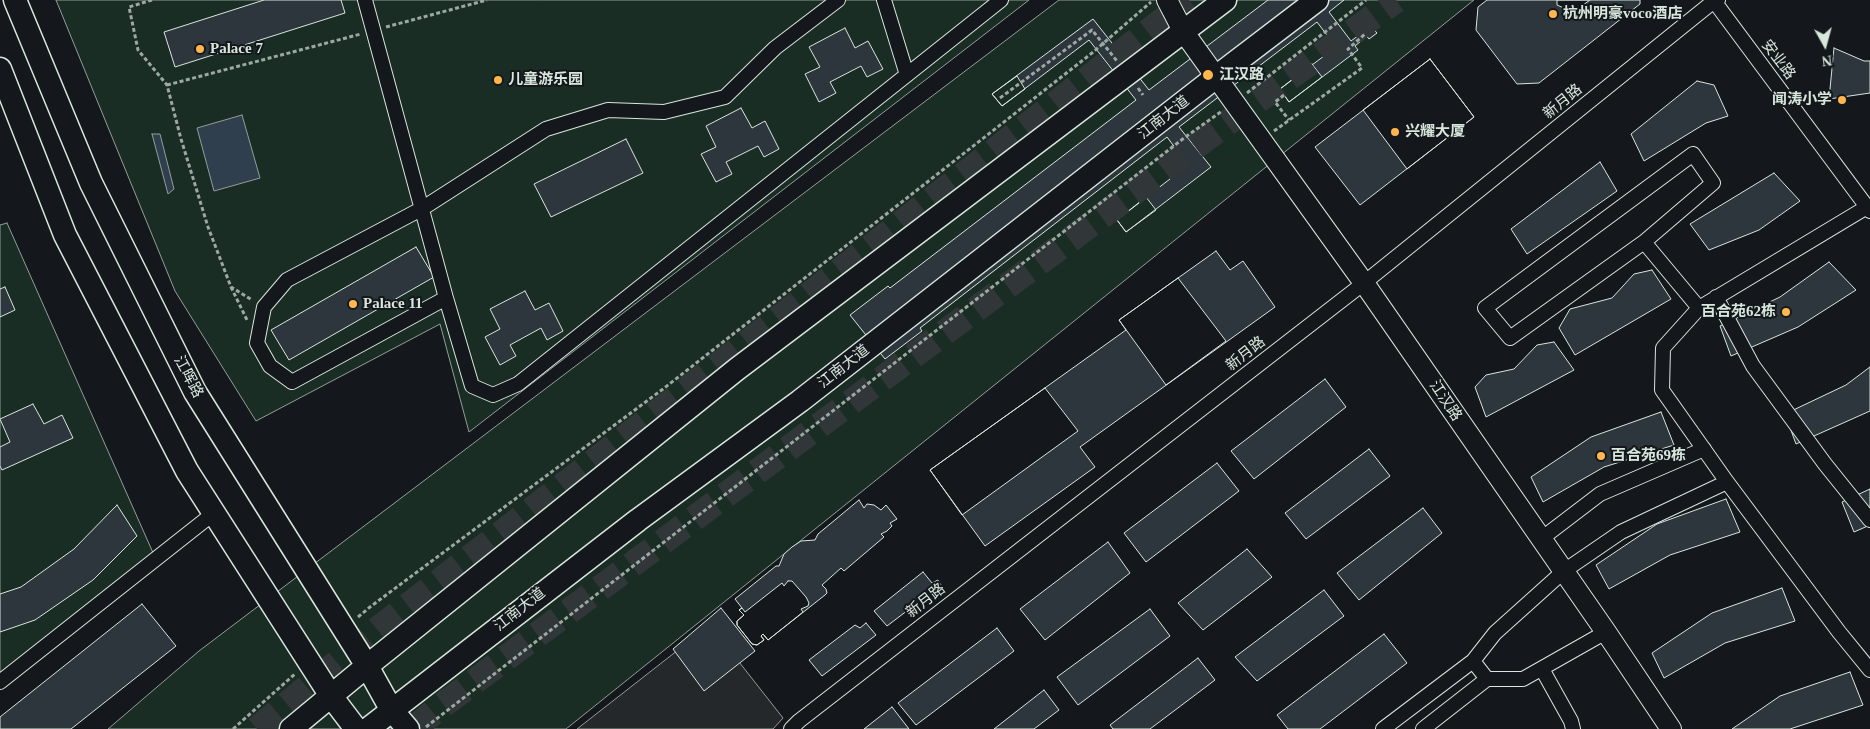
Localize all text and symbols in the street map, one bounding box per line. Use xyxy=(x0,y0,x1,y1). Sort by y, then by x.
place label: 杭州明豪voco酒店 xyxy=(1563,5,1682,23)
marker: 杭州明豪voco酒店 xyxy=(1547,8,1559,20)
north arrow xyxy=(1800,20,1850,70)
street label: 安业路 xyxy=(1757,37,1799,83)
place label: Palace 7 xyxy=(210,40,263,58)
marker: Palace 7 xyxy=(194,43,206,55)
text: N xyxy=(1821,52,1833,68)
place label: 江汉路 xyxy=(1219,66,1264,84)
marker: 江汉路 xyxy=(1201,68,1215,82)
place label: 儿童游乐园 xyxy=(508,71,583,89)
marker: 儿童游乐园 xyxy=(492,74,504,86)
street label: 新月路 xyxy=(1540,81,1586,123)
place label: 闻涛小学 xyxy=(1772,91,1832,109)
street label: 江南大道 xyxy=(1135,92,1193,144)
marker: 闻涛小学 xyxy=(1836,94,1848,106)
place label: 兴耀大厦 xyxy=(1405,123,1465,141)
marker: 兴耀大厦 xyxy=(1389,126,1401,138)
place label: Palace 11 xyxy=(363,295,423,313)
marker: Palace 11 xyxy=(347,298,359,310)
place label: 百合苑62栋 xyxy=(1701,303,1776,321)
marker: 百合苑62栋 xyxy=(1780,306,1792,318)
street label: 新月路 xyxy=(1223,333,1269,375)
street label: 江南大道 xyxy=(815,341,873,393)
street label: 江晖路 xyxy=(169,353,207,401)
street label: 江汉路 xyxy=(1425,377,1465,425)
place label: 百合苑69栋 xyxy=(1611,447,1686,465)
marker: 百合苑69栋 xyxy=(1595,450,1607,462)
street label: 新月路 xyxy=(903,580,949,622)
street label: 江南大道 xyxy=(491,584,549,636)

